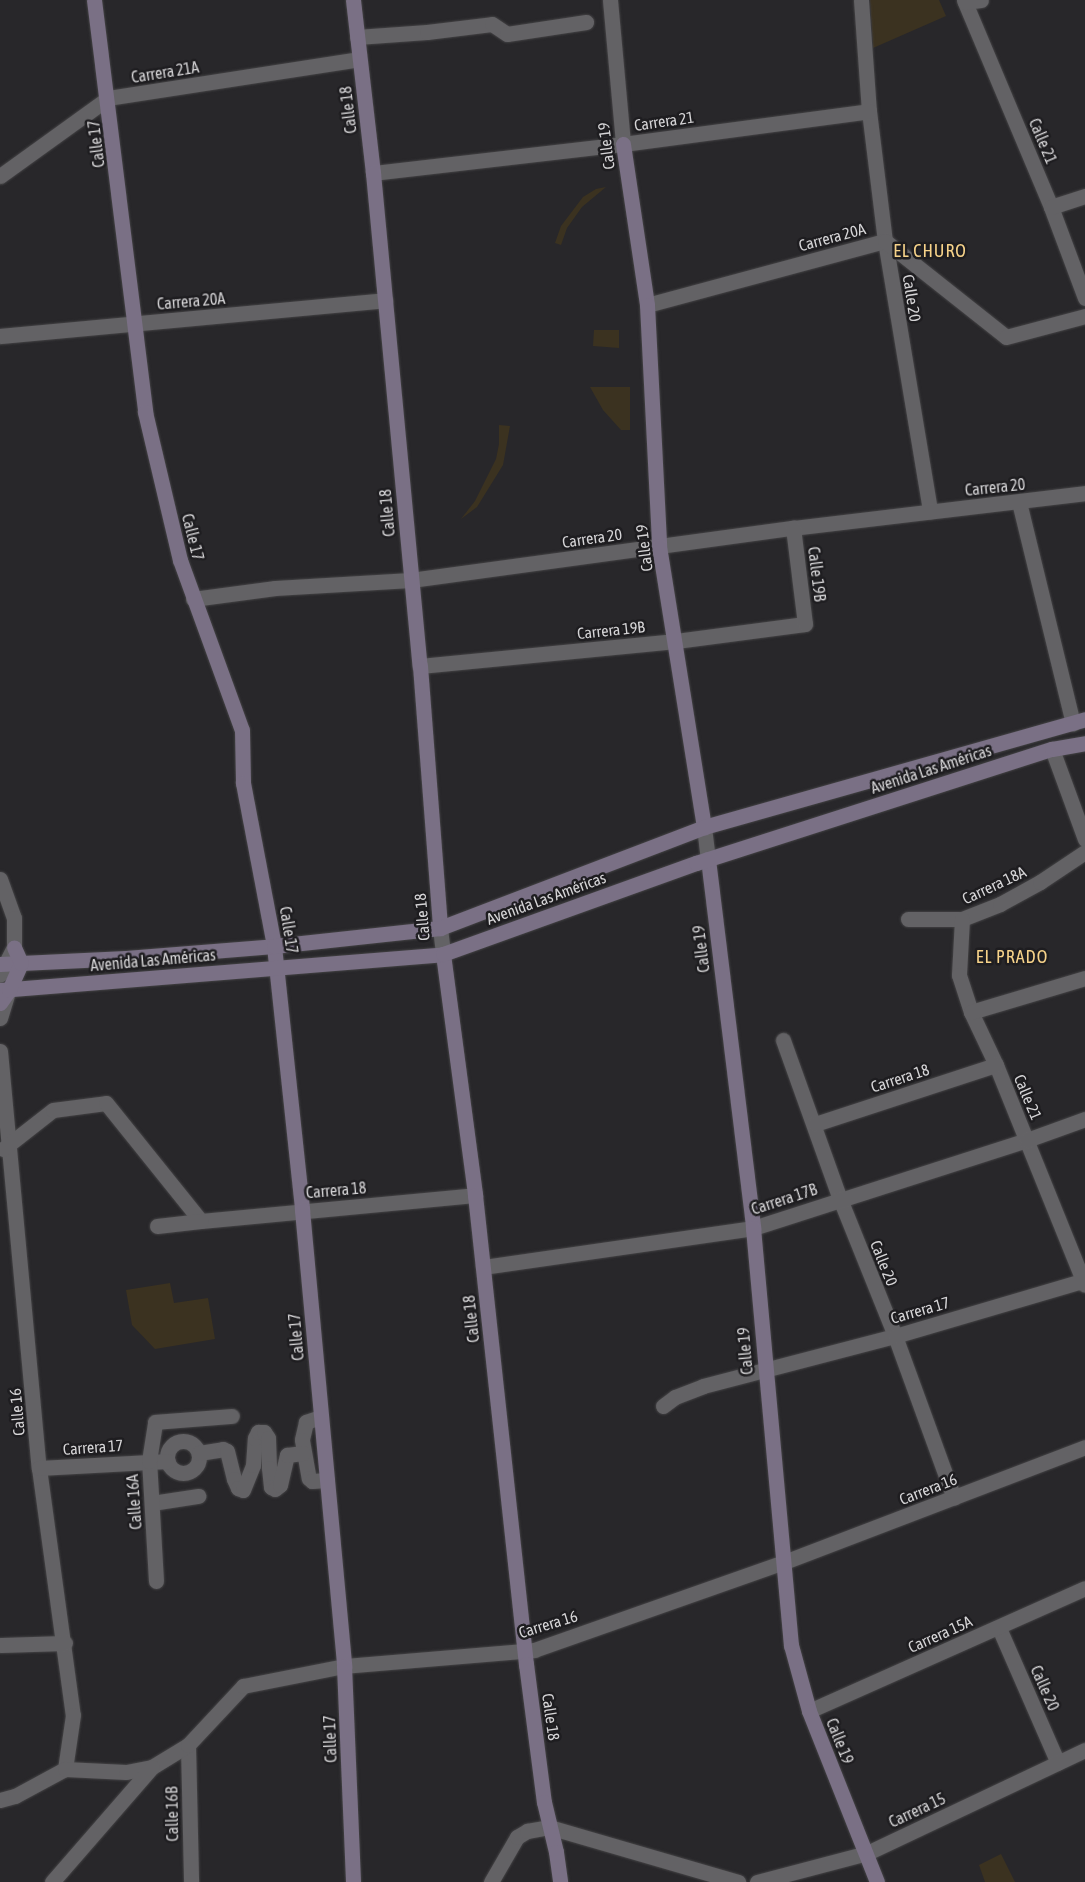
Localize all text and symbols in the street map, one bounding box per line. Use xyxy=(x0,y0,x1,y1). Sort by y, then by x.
street label: Carrera 21A xyxy=(130,57,200,87)
street label: Calle 18 xyxy=(336,85,360,135)
street label: Carrera 21 xyxy=(633,107,695,135)
street label: Calle 21 xyxy=(1025,115,1061,167)
street label: Calle 17 xyxy=(84,119,108,169)
street label: Calle 19 xyxy=(594,121,618,171)
street label: Carrera 20A xyxy=(797,219,867,255)
district label: EL CHURO xyxy=(892,240,968,262)
street label: Calle 20 xyxy=(899,273,925,323)
street label: Carrera 20A xyxy=(156,288,226,314)
street label: Carrera 20 xyxy=(964,474,1026,500)
street label: Calle 18 xyxy=(375,489,399,537)
street label: Calle 17 xyxy=(178,512,208,562)
street label: Calle 19 xyxy=(632,523,656,573)
street label: Carrera 20 xyxy=(561,524,623,552)
street label: Calle 19B xyxy=(804,546,830,602)
street label: Carrera 19B xyxy=(576,617,646,643)
street label: Avenida Las Américas xyxy=(868,740,994,798)
street label: Carrera 18A xyxy=(959,862,1029,908)
street label: Avenida Las Américas xyxy=(484,867,608,929)
street label: Calle 18 xyxy=(410,893,434,941)
street label: Calle 17 xyxy=(276,905,302,955)
street label: Calle 19 xyxy=(689,924,713,974)
street label: Avenida Las Américas xyxy=(90,945,216,975)
district label: EL PRADO xyxy=(975,946,1049,968)
street label: Carrera 18 xyxy=(868,1060,932,1096)
street label: Calle 21 xyxy=(1010,1071,1046,1123)
street label: Carrera 18 xyxy=(305,1178,367,1202)
street label: Carrera 17B xyxy=(749,1179,819,1219)
street label: Calle 20 xyxy=(866,1237,902,1289)
street label: Carrera 17 xyxy=(888,1292,952,1328)
street label: Calle 18 xyxy=(459,1294,483,1344)
street label: Calle 17 xyxy=(284,1313,308,1361)
street label: Calle 19 xyxy=(733,1327,757,1375)
street label: Calle 16 xyxy=(5,1388,29,1436)
street label: Carrera 17 xyxy=(62,1435,124,1459)
street label: Carrera 16 xyxy=(896,1469,960,1509)
street label: Calle 16A xyxy=(122,1474,146,1530)
street label: Carrera 16 xyxy=(516,1606,580,1642)
street label: Carrera 15A xyxy=(905,1611,975,1657)
street label: Calle 20 xyxy=(1027,1662,1063,1714)
street label: Calle 18 xyxy=(538,1692,564,1742)
street label: Calle 17 xyxy=(320,1715,340,1763)
street label: Calle 19 xyxy=(822,1715,858,1767)
street label: Calle 16B xyxy=(162,1786,182,1842)
street label: Carrera 15 xyxy=(886,1789,948,1831)

